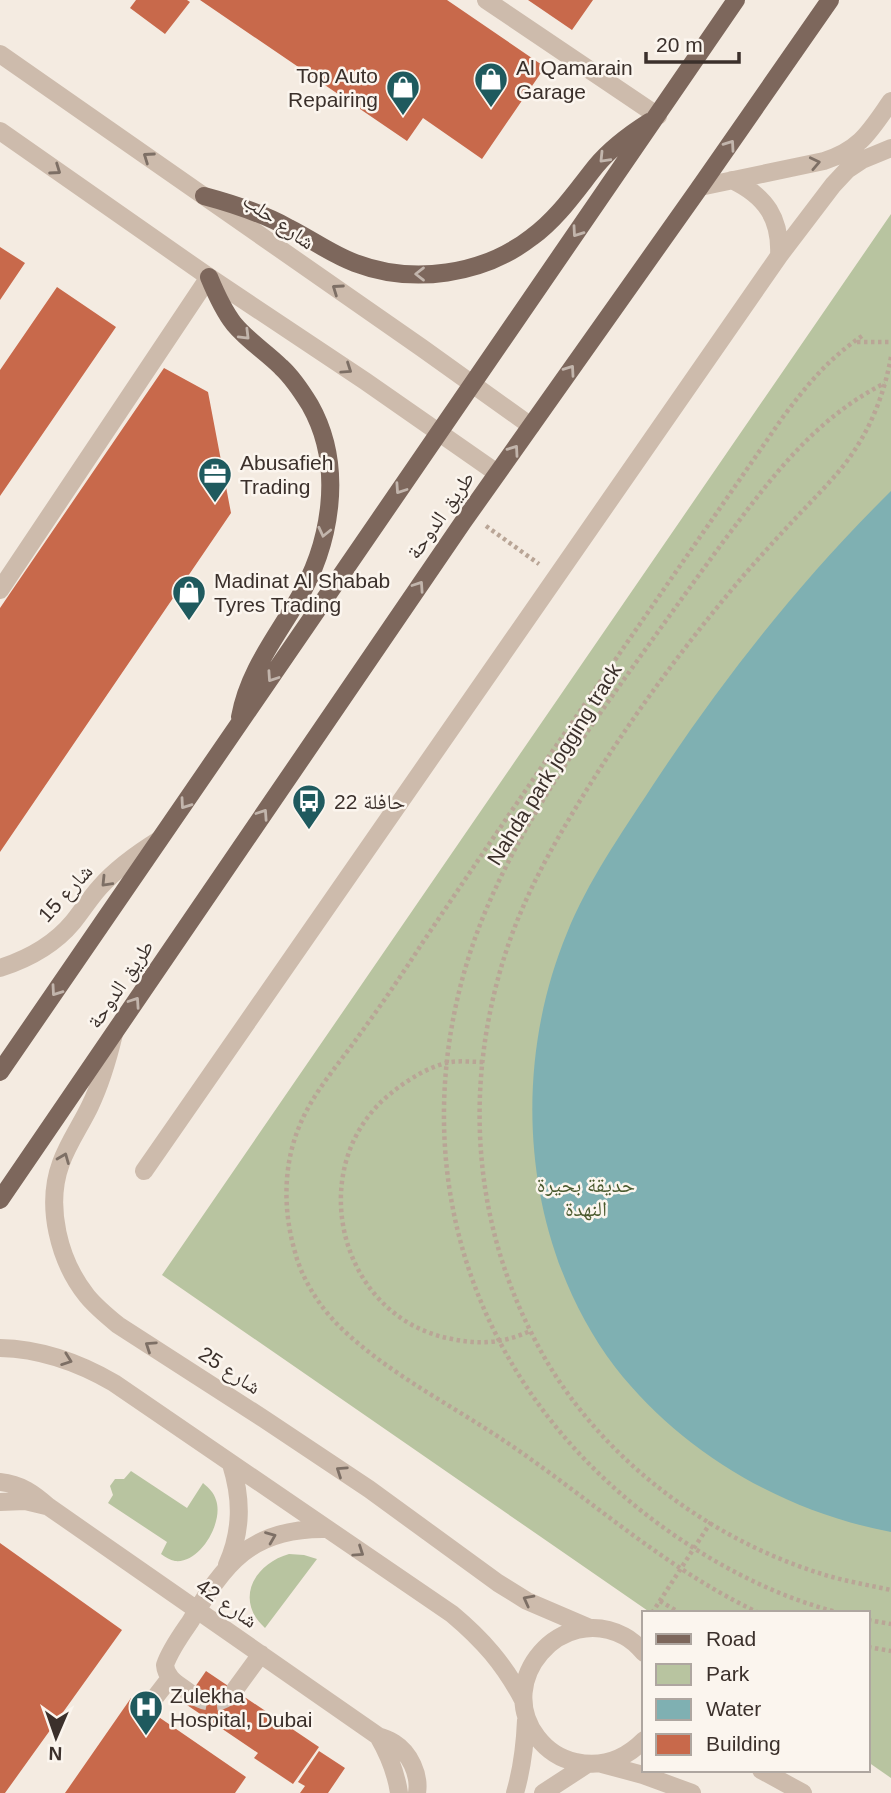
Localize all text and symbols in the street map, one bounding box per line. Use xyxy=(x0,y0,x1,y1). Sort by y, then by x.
scale bar xyxy=(646,21,739,65)
text: 20 m xyxy=(656,33,703,56)
place label: Al Qamarain Garage xyxy=(516,56,633,103)
shop icon: Al Qamarain Garage xyxy=(472,60,510,109)
place label: Top Auto Repairing xyxy=(288,64,378,111)
shop icon: Top Auto Repairing xyxy=(384,68,422,117)
one-way arrow xyxy=(722,140,734,153)
one-way arrow xyxy=(600,150,613,163)
one-way arrow xyxy=(143,153,156,165)
one-way arrow xyxy=(809,157,821,172)
one-way arrow xyxy=(48,162,61,174)
street label: شارع حلب xyxy=(238,188,319,255)
one-way arrow xyxy=(573,224,585,237)
one-way arrow xyxy=(415,266,426,281)
one-way arrow xyxy=(332,285,345,297)
one-way arrow xyxy=(236,326,249,339)
one-way arrow xyxy=(340,361,353,374)
one-way arrow xyxy=(562,365,574,378)
one-way arrow xyxy=(506,445,518,458)
place label: Abusafieh Trading xyxy=(240,451,333,498)
office icon: Abusafieh Trading xyxy=(196,455,234,504)
street label: طريق الدوحة xyxy=(402,467,480,564)
one-way arrow xyxy=(396,481,408,494)
one-way arrow xyxy=(318,526,333,538)
place label: Madinat Al Shabab Tyres Trading xyxy=(214,569,390,616)
shop icon: Madinat Al Shabab Tyres Trading xyxy=(170,573,208,622)
one-way arrow xyxy=(411,581,423,594)
street label: Nahda park jogging track xyxy=(482,658,626,869)
one-way arrow xyxy=(268,669,280,682)
bus stop icon: حافلة 22 xyxy=(290,782,328,831)
place label: حافلة 22 xyxy=(334,790,405,813)
one-way arrow xyxy=(180,796,193,809)
one-way arrow xyxy=(255,809,268,822)
street label: شارع 15 xyxy=(33,860,98,928)
one-way arrow xyxy=(101,873,114,886)
street label: طريق الدوحة xyxy=(82,936,159,1033)
one-way arrow xyxy=(52,983,64,996)
one-way arrow xyxy=(127,997,140,1010)
one-way arrow xyxy=(55,1153,69,1165)
park label: حديقة بحيرة النهدة xyxy=(537,1173,635,1221)
one-way arrow xyxy=(145,1341,158,1354)
street label: شارع 25 xyxy=(194,1342,265,1400)
one-way arrow xyxy=(60,1352,72,1366)
one-way arrow xyxy=(336,1467,349,1479)
one-way arrow xyxy=(264,1531,276,1545)
one-way arrow xyxy=(351,1543,364,1556)
street label: شارع 42 xyxy=(191,1574,262,1634)
one-way arrow xyxy=(522,1595,535,1608)
legend xyxy=(642,1611,870,1772)
text: Road xyxy=(706,1627,756,1650)
text: Park xyxy=(706,1662,750,1685)
place label: Zulekha Hospital, Dubai xyxy=(170,1684,312,1731)
hospital icon: Zulekha Hospital, Dubai xyxy=(127,1688,165,1737)
text: Water xyxy=(706,1697,761,1720)
north arrow xyxy=(21,1702,91,1772)
text: Building xyxy=(706,1732,781,1755)
text: N xyxy=(48,1743,63,1764)

